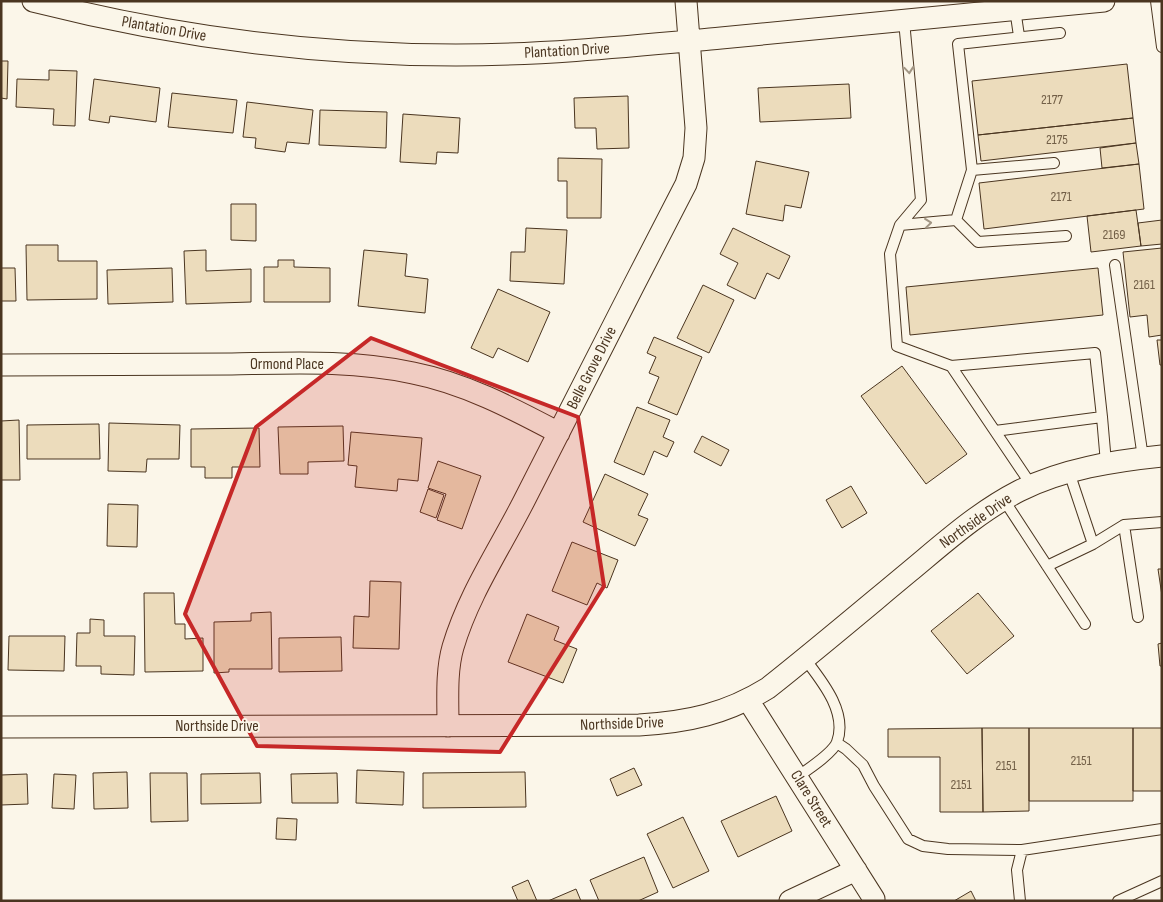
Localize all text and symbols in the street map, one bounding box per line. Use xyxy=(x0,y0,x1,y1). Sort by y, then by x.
street label: Plantation Drive xyxy=(120,12,208,46)
street label: Plantation Drive xyxy=(524,39,610,63)
one-way arrow xyxy=(903,66,914,74)
house number: 2177 xyxy=(1041,91,1063,108)
house number: 2175 xyxy=(1046,131,1068,148)
house number: 2171 xyxy=(1050,188,1072,205)
one-way arrow xyxy=(924,217,932,228)
house number: 2169 xyxy=(1103,226,1125,243)
house number: 2161 xyxy=(1133,276,1155,293)
street label: Belle Grove Drive xyxy=(563,323,621,413)
street label: Ormond Place xyxy=(250,355,324,374)
street label: Northside Drive xyxy=(936,489,1016,553)
street label: Northside Drive xyxy=(580,713,664,735)
street label: Northside Drive xyxy=(175,717,259,736)
house number: 2151 xyxy=(1070,752,1092,769)
house number: 2151 xyxy=(995,757,1017,774)
street label: Clare Street xyxy=(786,767,836,831)
house number: 2151 xyxy=(950,776,972,793)

